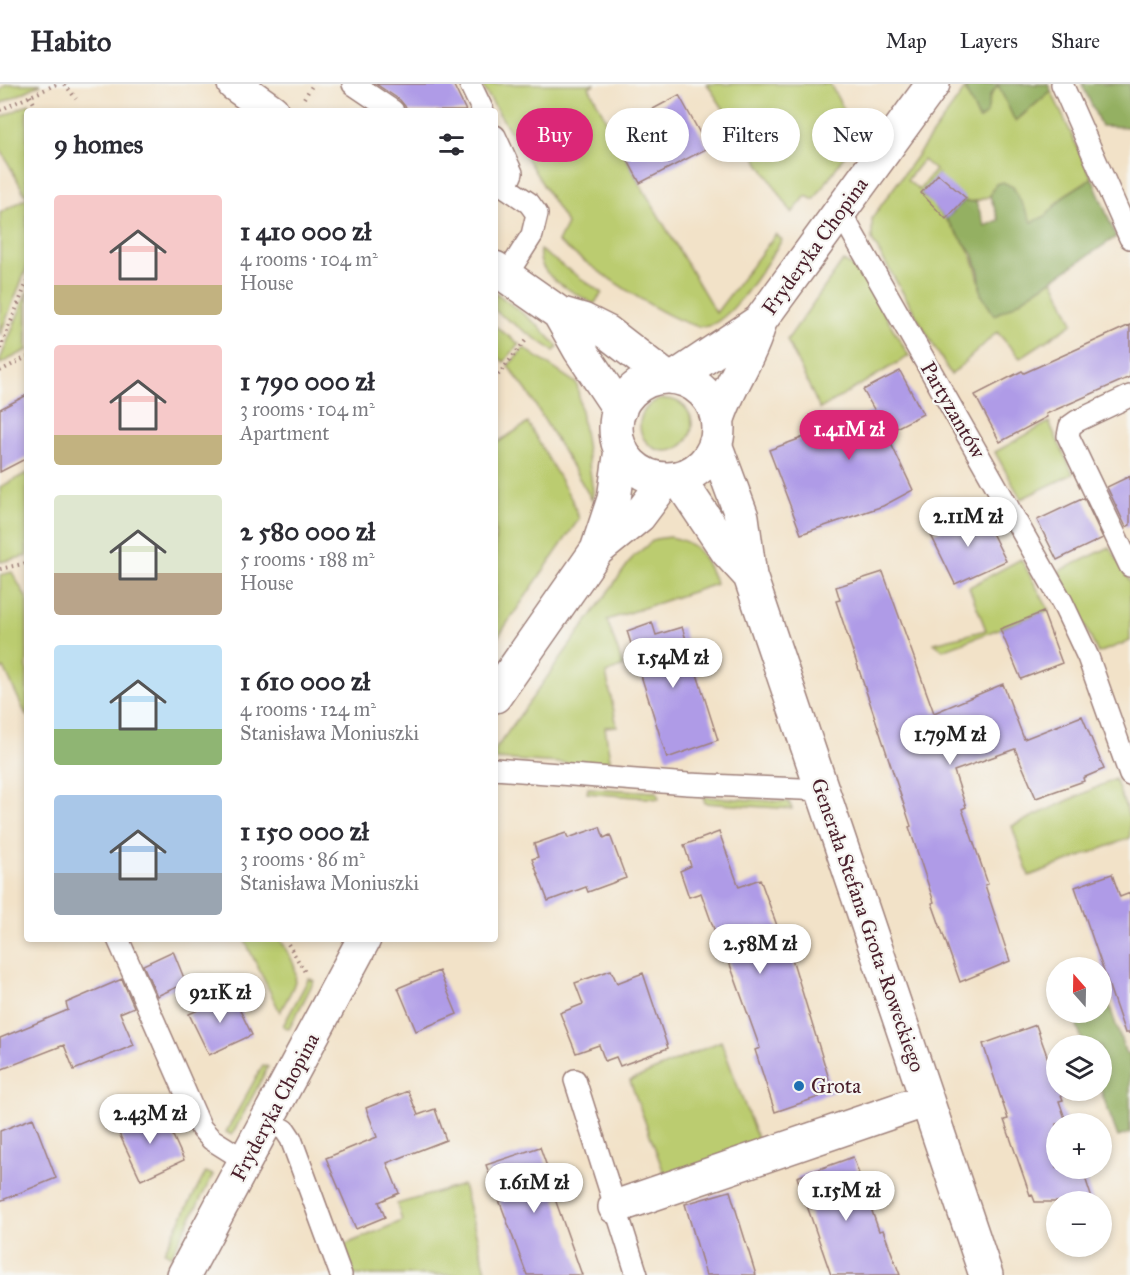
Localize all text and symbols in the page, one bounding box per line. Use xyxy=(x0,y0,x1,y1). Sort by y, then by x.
text: Habito xyxy=(30,24,111,59)
text: Map xyxy=(886,28,927,54)
text: Layers xyxy=(960,28,1018,54)
text: Share xyxy=(1051,28,1100,54)
chip: Buy xyxy=(516,108,593,162)
chip: Rent xyxy=(605,108,689,162)
chip: Filters xyxy=(701,108,800,162)
chip: New xyxy=(812,108,894,162)
text: 9 homes xyxy=(54,128,143,160)
icon: filters xyxy=(435,128,468,161)
street label: Fryderyka Chopina xyxy=(756,172,874,320)
text: 1 410 000 zł xyxy=(240,215,371,247)
icon: home xyxy=(102,219,174,291)
text: 4 rooms · 104 m² xyxy=(240,247,378,271)
text: House xyxy=(240,271,294,295)
street label: Partyzantów xyxy=(915,357,991,463)
text: 1 790 000 zł xyxy=(240,365,375,397)
icon: home xyxy=(102,369,174,441)
text: 3 rooms · 104 m² xyxy=(240,397,375,421)
pin: 1.41M zł xyxy=(787,410,911,461)
text: 1.41M zł xyxy=(814,417,884,441)
text: Apartment xyxy=(240,421,329,445)
pin: 2.11M zł xyxy=(906,497,1030,548)
text: 2.11M zł xyxy=(933,504,1003,528)
text: 2 580 000 zł xyxy=(240,515,375,547)
icon: home xyxy=(102,519,174,591)
text: 5 rooms · 188 m² xyxy=(240,547,375,571)
text: House xyxy=(240,571,294,595)
pin: 1.54M zł xyxy=(611,638,735,689)
text: 1.54M zł xyxy=(637,645,709,669)
text: 1 610 000 zł xyxy=(240,665,370,697)
icon: home xyxy=(102,669,174,741)
text: 4 rooms · 124 m² xyxy=(240,697,376,721)
pin: 1.79M zł xyxy=(888,715,1012,766)
text: Stanisława Moniuszki xyxy=(240,721,419,745)
text: 1.79M zł xyxy=(914,722,986,746)
street label: Generała Stefana Grota-Roweckiego xyxy=(805,775,931,1076)
text: 1 150 000 zł xyxy=(240,815,369,847)
icon: home xyxy=(102,819,174,891)
text: 3 rooms · 86 m² xyxy=(240,847,365,871)
text: Stanisława Moniuszki xyxy=(240,871,419,895)
pin: 2.58M zł xyxy=(698,924,822,975)
text: 2.58M zł xyxy=(723,931,797,955)
north arrow xyxy=(1046,957,1112,1023)
map controls xyxy=(1046,957,1112,1257)
pin: 921K zł xyxy=(165,973,275,1024)
text: 921K zł xyxy=(189,980,251,1004)
street label: Fryderyka Chopina xyxy=(225,1028,325,1185)
button: layers xyxy=(1046,1035,1112,1101)
place label: Grota xyxy=(811,1073,861,1099)
marker: Grota xyxy=(792,1079,806,1093)
pin: 2.43M zł xyxy=(88,1094,212,1145)
text: 2.43M zł xyxy=(113,1101,187,1125)
button: + xyxy=(1046,1113,1112,1179)
pin: 1.61M zł xyxy=(472,1163,596,1214)
text: 1.61M zł xyxy=(499,1170,569,1194)
pin: 1.15M zł xyxy=(784,1171,908,1222)
text: 1.15M zł xyxy=(812,1178,880,1202)
button: − xyxy=(1046,1191,1112,1257)

